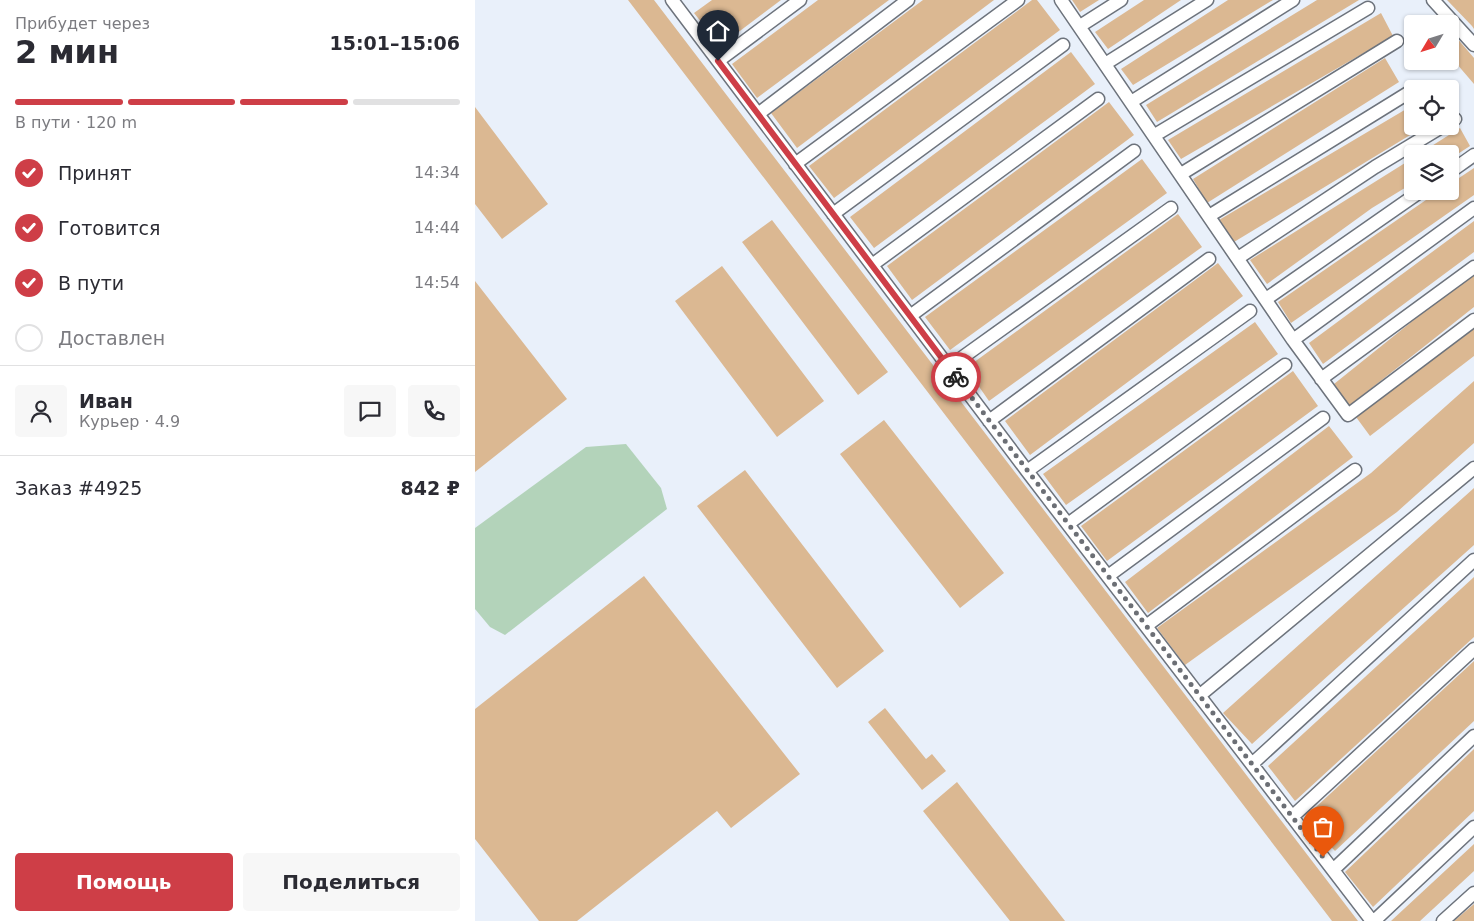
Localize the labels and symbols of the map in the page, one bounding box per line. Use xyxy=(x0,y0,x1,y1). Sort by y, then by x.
pin xyxy=(697,10,739,61)
north arrow xyxy=(1404,15,1459,70)
courier xyxy=(931,352,981,402)
pin xyxy=(1302,806,1344,857)

